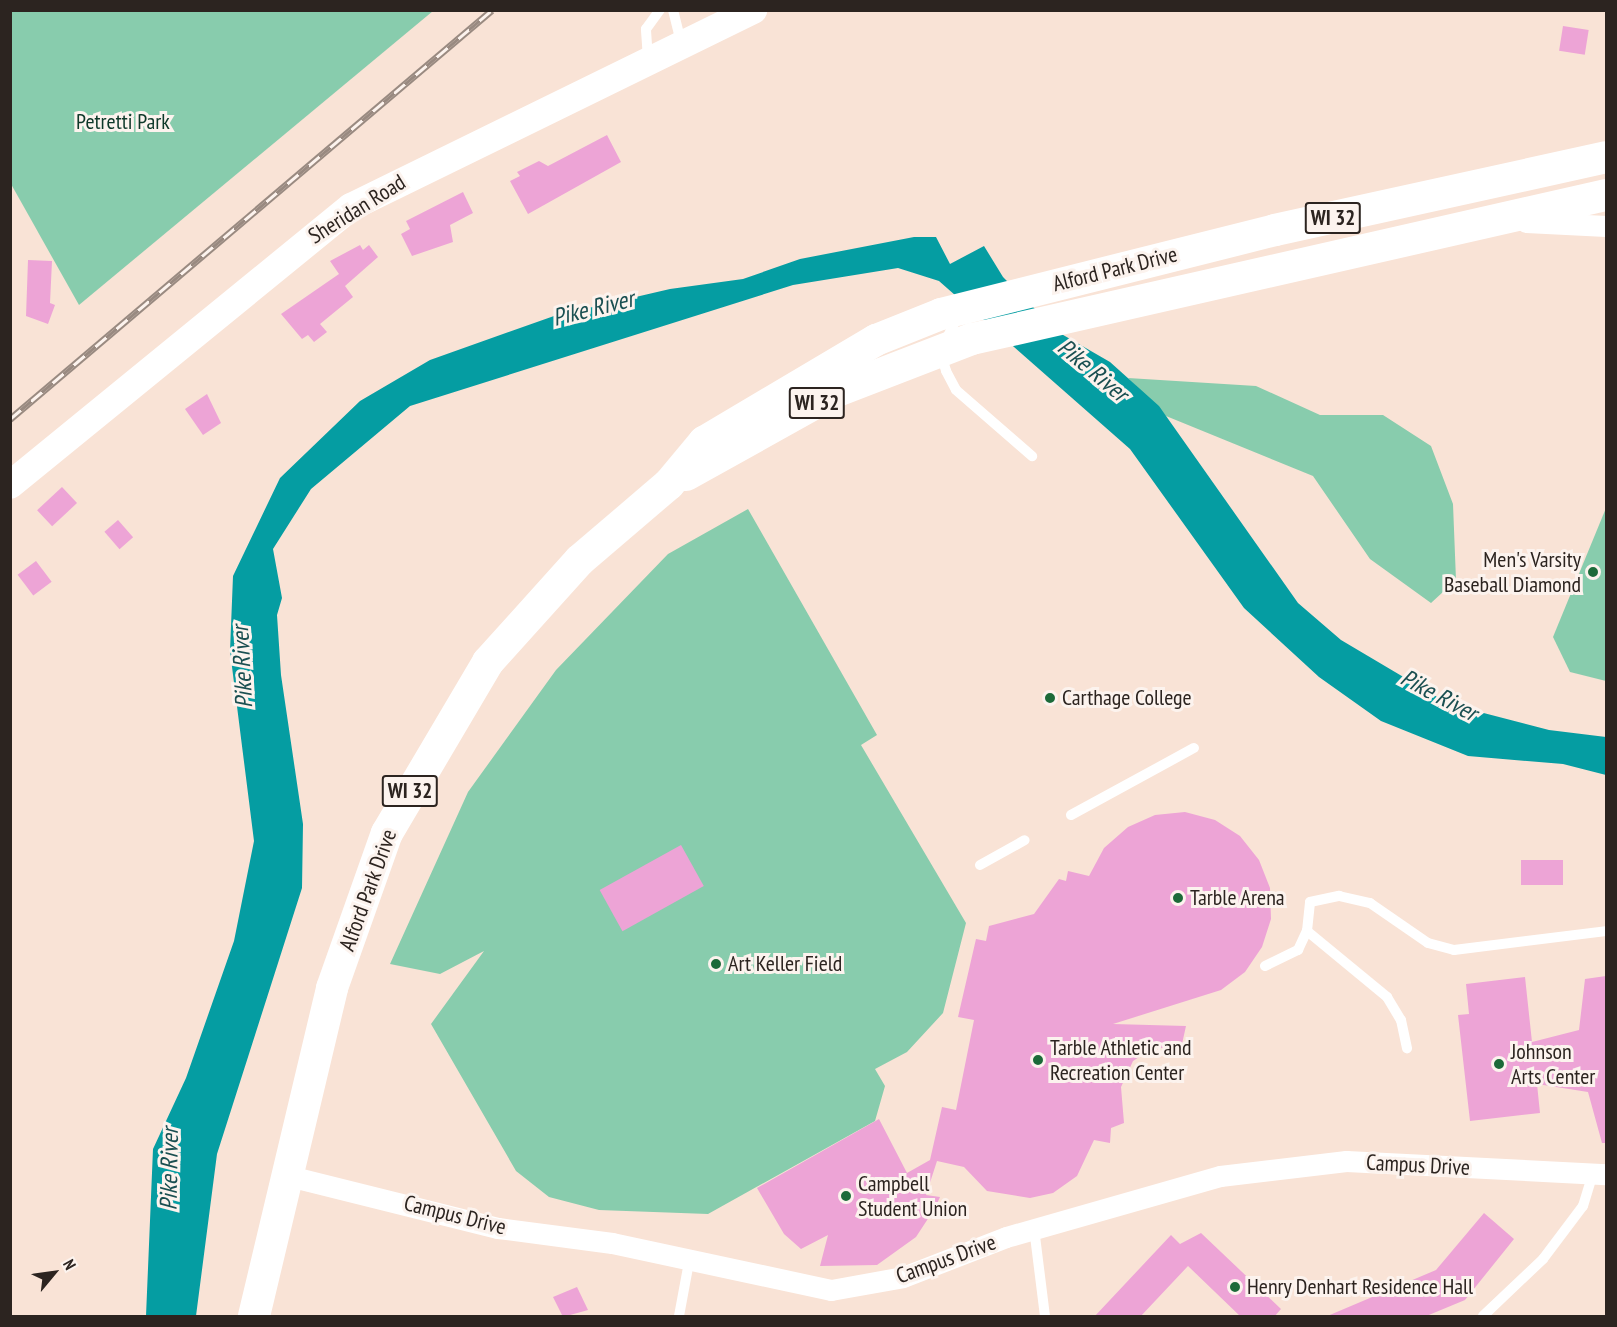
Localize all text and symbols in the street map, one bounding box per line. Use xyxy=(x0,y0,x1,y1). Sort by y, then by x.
park label: Petretti Park xyxy=(76,109,170,135)
street label: Sheridan Road xyxy=(304,169,410,249)
road number: WI 32 xyxy=(1304,200,1362,236)
street label: Alford Park Drive xyxy=(1050,241,1180,297)
water label: Pike River xyxy=(549,284,637,332)
water label: Pike River xyxy=(1052,332,1134,408)
road number: WI 32 xyxy=(788,385,846,421)
place label: Men's Varsity Baseball Diamond xyxy=(1444,546,1581,598)
marker: Men's Varsity Baseball Diamond xyxy=(1586,565,1600,579)
water label: Pike River xyxy=(225,625,259,709)
water label: Pike River xyxy=(1396,663,1482,727)
place label: Carthage College xyxy=(1062,685,1192,711)
marker: Carthage College xyxy=(1043,691,1057,705)
road number: WI 32 xyxy=(382,773,438,809)
street label: Alford Park Drive xyxy=(334,825,402,955)
place label: Tarble Arena xyxy=(1190,885,1285,911)
marker: Tarble Arena xyxy=(1171,891,1185,905)
place label: Art Keller Field xyxy=(728,951,842,977)
marker: Art Keller Field xyxy=(709,957,723,971)
place label: Tarble Athletic and Recreation Center xyxy=(1050,1034,1193,1086)
place label: Johnson Arts Center xyxy=(1511,1038,1595,1090)
marker: Tarble Athletic and Recreation Center xyxy=(1031,1053,1045,1067)
marker: Johnson Arts Center xyxy=(1492,1057,1506,1071)
water label: Pike River xyxy=(154,1127,184,1211)
street label: Campus Drive xyxy=(1365,1149,1471,1181)
place label: Campbell Student Union xyxy=(858,1170,967,1222)
marker: Campbell Student Union xyxy=(839,1189,853,1203)
street label: Campus Drive xyxy=(401,1190,509,1240)
street label: Campus Drive xyxy=(893,1229,999,1289)
north arrow xyxy=(24,1243,84,1303)
text: N xyxy=(59,1256,81,1273)
place label: Henry Denhart Residence Hall xyxy=(1247,1274,1474,1300)
marker: Henry Denhart Residence Hall xyxy=(1228,1280,1242,1294)

